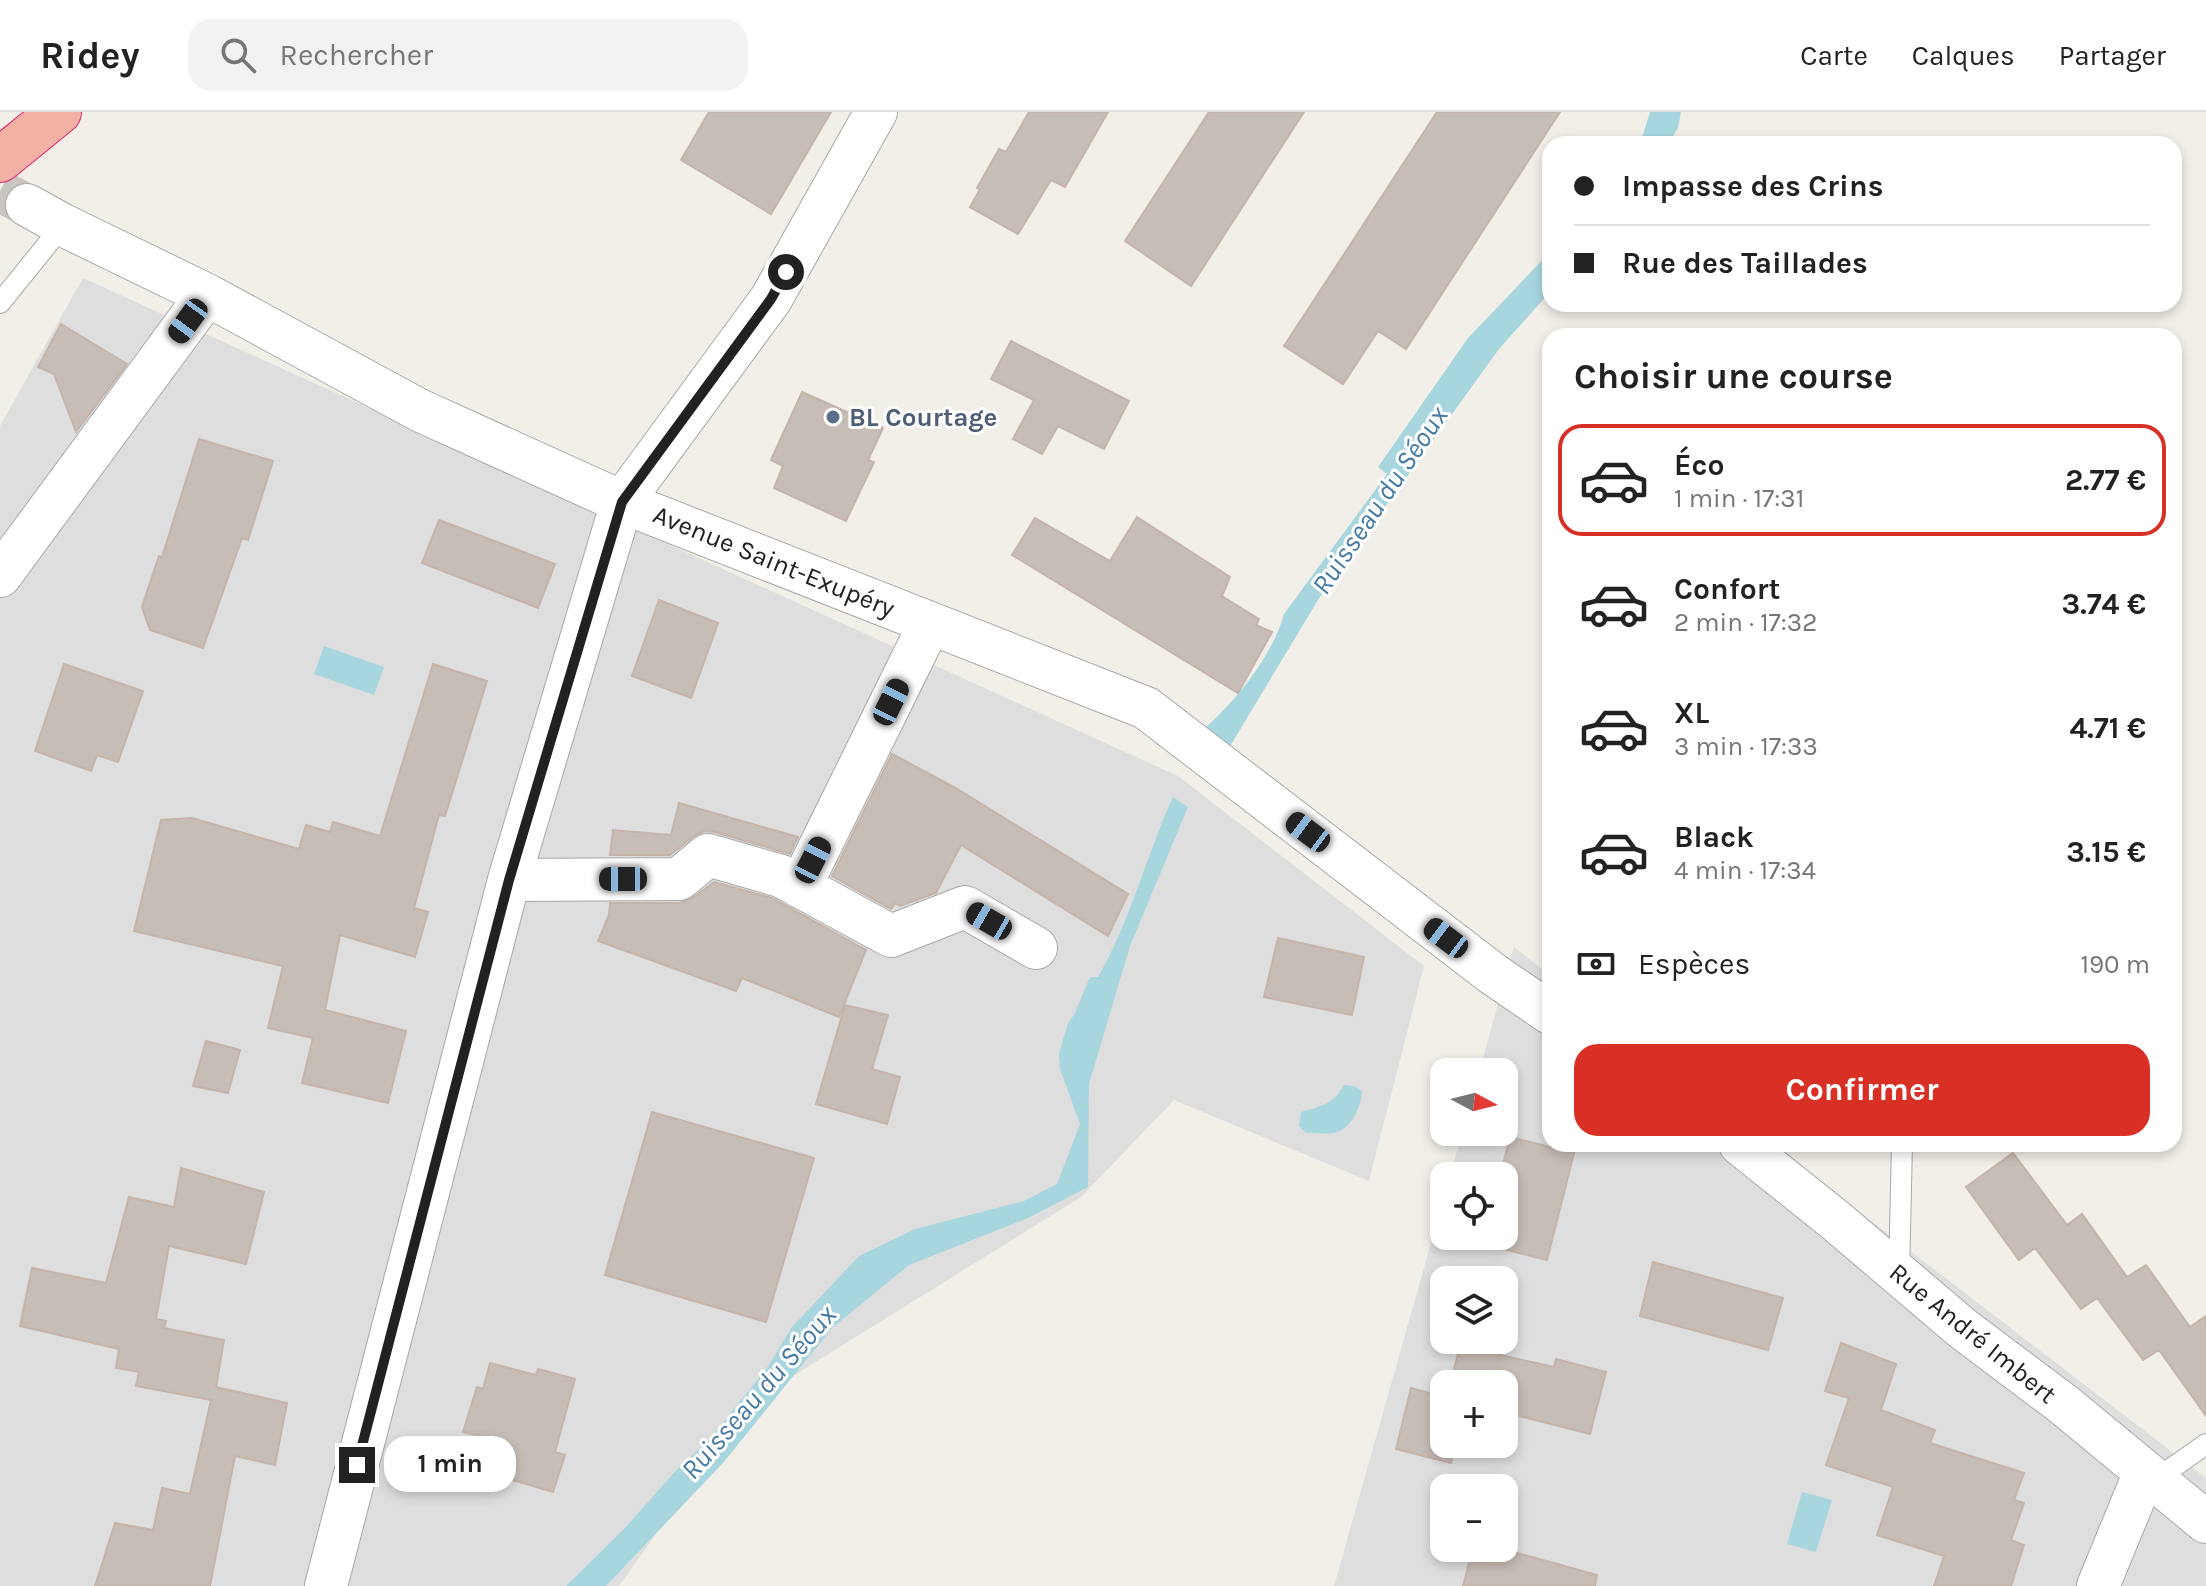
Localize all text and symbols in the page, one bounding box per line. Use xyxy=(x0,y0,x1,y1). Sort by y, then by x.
search box xyxy=(188,19,748,91)
text: Ridey xyxy=(40,33,140,78)
icon: search xyxy=(216,33,260,77)
text: Rechercher xyxy=(280,37,433,73)
text: Carte xyxy=(1800,39,1868,72)
text: Calques xyxy=(1912,39,2015,72)
text: Partager xyxy=(2059,39,2166,72)
text: Impasse des Crins xyxy=(1622,168,1883,204)
text: Rue des Taillades xyxy=(1622,245,1868,281)
route start xyxy=(768,254,804,290)
car xyxy=(164,295,212,347)
text: Choisir une course xyxy=(1574,355,1893,397)
water label: Ruisseau du Séoux xyxy=(1304,399,1455,600)
place label: BL Courtage xyxy=(849,402,997,433)
marker: BL Courtage xyxy=(824,408,842,426)
icon: car xyxy=(1578,444,1650,516)
text: Éco xyxy=(1674,447,1724,483)
text: 2.77 € xyxy=(2065,462,2146,498)
text: 1 min · 17:31 xyxy=(1674,483,1804,514)
street label: Avenue Saint-Exupéry xyxy=(649,499,899,624)
icon: car xyxy=(1578,568,1650,640)
text: Confort xyxy=(1674,571,1780,607)
text: 3.74 € xyxy=(2062,586,2146,622)
text: 2 min · 17:32 xyxy=(1674,607,1817,638)
car xyxy=(870,675,912,729)
icon: car xyxy=(1578,692,1650,764)
text: XL xyxy=(1674,695,1709,731)
text: 4.71 € xyxy=(2069,710,2146,746)
text: 3 min · 17:33 xyxy=(1674,731,1818,762)
car xyxy=(1282,808,1334,856)
icon: car xyxy=(1578,816,1650,888)
text: Black xyxy=(1674,819,1754,855)
car xyxy=(791,833,835,887)
text: 3.15 € xyxy=(2066,834,2146,870)
text: 4 min · 17:34 xyxy=(1674,855,1816,886)
car xyxy=(599,867,647,891)
car xyxy=(962,899,1016,943)
car xyxy=(1420,914,1472,962)
icon: cash xyxy=(1574,942,1618,986)
text: Espèces xyxy=(1638,946,1750,982)
text: 190 m xyxy=(2080,949,2150,980)
button: Confirmer xyxy=(1574,1044,2150,1136)
north arrow xyxy=(1430,1058,1518,1146)
map controls xyxy=(1430,1058,1518,1562)
button: locate xyxy=(1430,1162,1518,1250)
street label: Rue André Imbert xyxy=(1883,1257,2063,1410)
button: layers xyxy=(1430,1266,1518,1354)
water label: Ruisseau du Séoux xyxy=(674,1298,844,1486)
button: + xyxy=(1430,1370,1518,1458)
callout: 1 min xyxy=(385,1437,517,1493)
route end xyxy=(339,1447,375,1483)
text: 1 min xyxy=(417,1448,483,1479)
button: − xyxy=(1430,1474,1518,1562)

